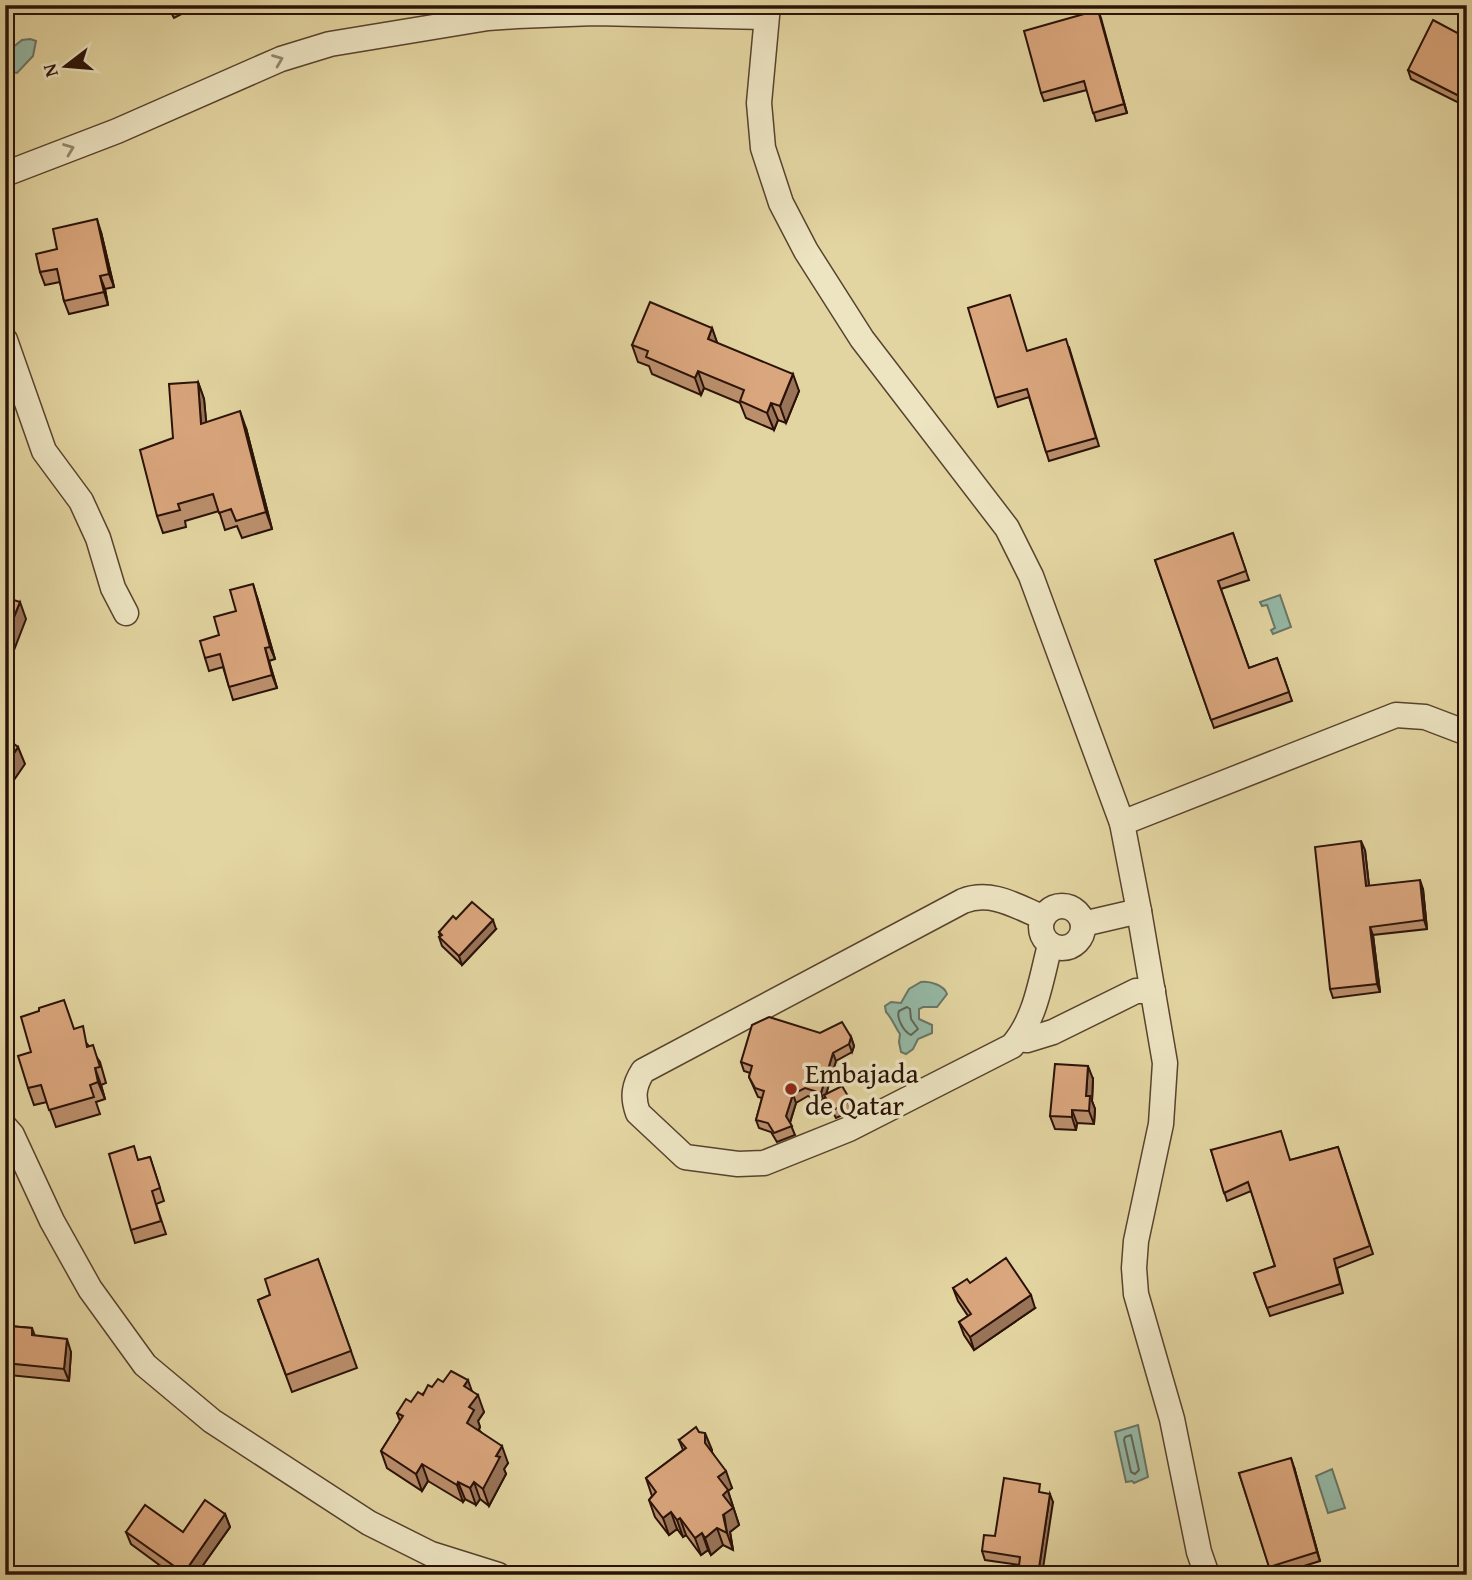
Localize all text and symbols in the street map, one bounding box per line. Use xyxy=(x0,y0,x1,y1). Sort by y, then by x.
north arrow xyxy=(32,32,102,102)
one-way arrow xyxy=(272,55,284,69)
text: N xyxy=(34,60,65,81)
one-way arrow xyxy=(62,144,74,158)
place label: Embajada de Qatar xyxy=(805,1052,919,1125)
marker: Embajada de Qatar xyxy=(783,1081,799,1097)

